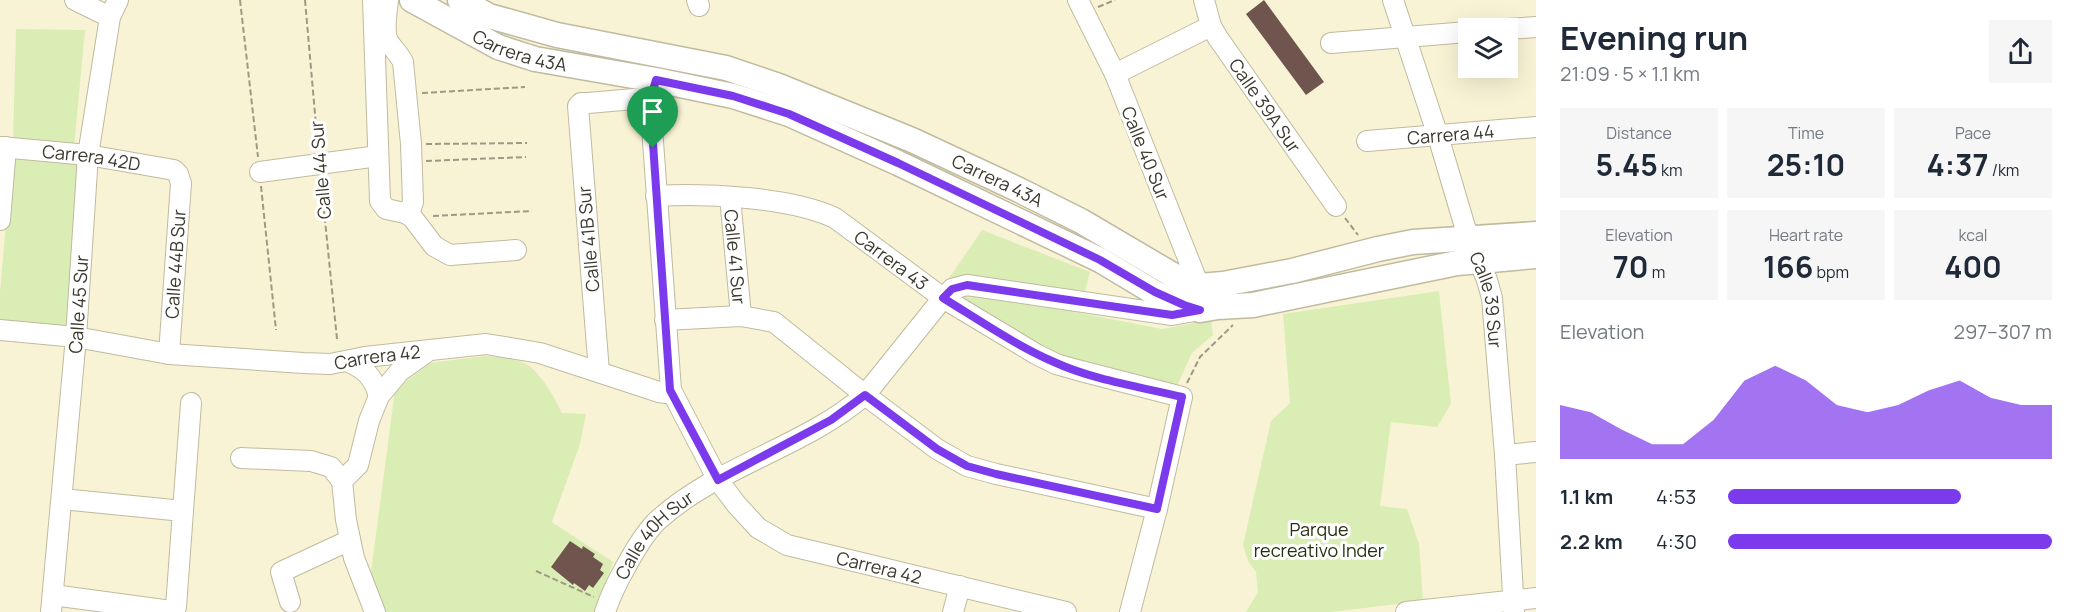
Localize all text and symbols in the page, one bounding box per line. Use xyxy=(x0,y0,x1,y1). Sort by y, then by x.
text: Evening run xyxy=(1560,15,1748,60)
map controls xyxy=(1458,18,1518,78)
button: layers xyxy=(1458,18,1518,78)
button: share xyxy=(1989,20,2052,83)
street label: Carrera 43A xyxy=(469,24,569,76)
street label: Calle 39A Sur xyxy=(1224,53,1307,158)
text: 21:09 · 5 × 1.1 km xyxy=(1560,60,1700,87)
pin xyxy=(627,86,678,148)
icon: arrive xyxy=(636,95,669,128)
street label: Calle 40 Sur xyxy=(1116,103,1176,204)
street label: Carrera 44 xyxy=(1406,118,1495,150)
street label: Calle 44 Sur xyxy=(304,119,336,220)
text: Distance xyxy=(1606,122,1672,144)
text: Time xyxy=(1788,122,1824,144)
text: Pace xyxy=(1955,122,1991,144)
street label: Carrera 42D xyxy=(41,139,142,176)
text: 5.45 xyxy=(1595,144,1658,185)
text: 25:10 xyxy=(1767,144,1845,185)
text: 4:37 xyxy=(1927,144,1989,185)
street label: Carrera 43A xyxy=(948,148,1048,212)
text: km xyxy=(1658,159,1683,181)
text: /km xyxy=(1989,159,2019,181)
street label: Calle 41B Sur xyxy=(571,185,605,293)
street label: Calle 44B Sur xyxy=(159,208,191,320)
street label: Calle 41 Sur xyxy=(719,208,752,306)
street label: Carrera 43 xyxy=(850,224,933,295)
text: Elevation xyxy=(1605,224,1673,246)
text: Heart rate xyxy=(1769,224,1843,246)
text: kcal xyxy=(1958,224,1988,246)
text: 70 xyxy=(1613,246,1648,287)
text: 166 xyxy=(1763,246,1813,287)
text: 400 xyxy=(1944,246,2002,287)
street label: Calle 39 Sur xyxy=(1464,248,1508,349)
street label: Calle 45 Sur xyxy=(63,254,93,354)
text: m xyxy=(1648,261,1665,283)
text: bpm xyxy=(1813,261,1849,283)
text: Elevation xyxy=(1560,318,1644,345)
text: 297–307 m xyxy=(1954,318,2052,345)
street label: Carrera 42 xyxy=(332,339,422,375)
text: 1.1 km xyxy=(1560,483,1613,510)
text: 4:53 xyxy=(1656,483,1696,510)
street label: Calle 40H Sur xyxy=(609,484,698,584)
park label: Parque recreativo Inder xyxy=(1254,517,1385,562)
text: 2.2 km xyxy=(1560,528,1623,555)
text: 4:30 xyxy=(1656,528,1697,555)
street label: Carrera 42 xyxy=(834,545,924,589)

